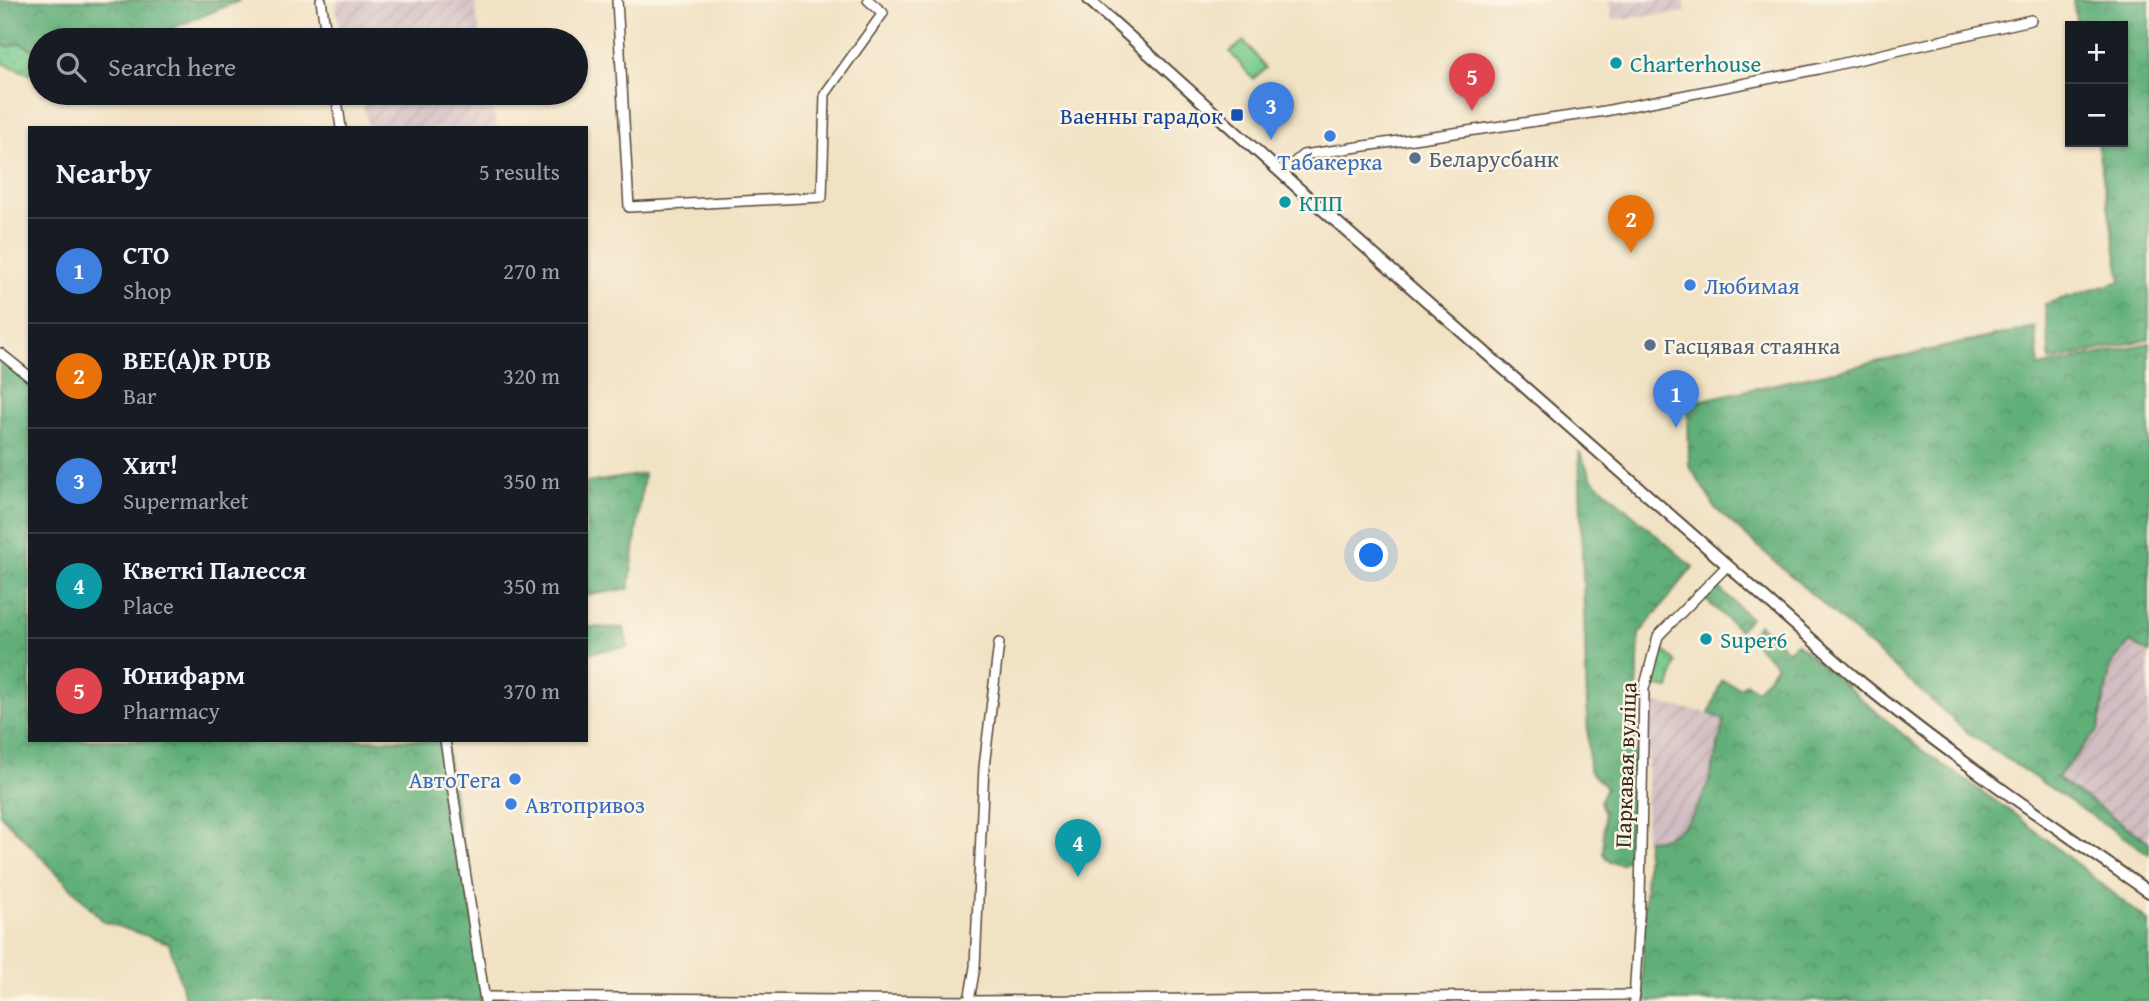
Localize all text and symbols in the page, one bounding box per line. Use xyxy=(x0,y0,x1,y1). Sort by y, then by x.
map controls xyxy=(2065,21,2128,147)
button: + xyxy=(2065,21,2128,84)
search box xyxy=(28,28,588,105)
text: Search here xyxy=(108,47,236,86)
place label: Charterhouse xyxy=(1630,47,1761,80)
icon: search xyxy=(52,48,90,86)
pin: 5 xyxy=(1449,53,1495,111)
marker: Charterhouse xyxy=(1608,55,1624,71)
pin: 3 xyxy=(1248,82,1294,140)
button: − xyxy=(2065,84,2128,147)
place label: Ваенны гарадок xyxy=(1060,99,1223,132)
marker: Ваенны гарадок xyxy=(1229,107,1245,123)
marker: Табакерка xyxy=(1322,128,1338,144)
place label: Беларусбанк xyxy=(1429,142,1559,175)
place label: Табакерка xyxy=(1278,145,1382,178)
text: Nearby xyxy=(56,150,152,194)
marker: Беларусбанк xyxy=(1407,150,1423,166)
text: 5 results xyxy=(479,155,560,188)
place label: КПП xyxy=(1299,186,1343,219)
marker: КПП xyxy=(1277,194,1293,210)
pin: 2 xyxy=(1608,195,1654,253)
text: СТО xyxy=(123,235,169,274)
text: 1 xyxy=(73,254,85,287)
text: 270 m xyxy=(503,254,560,287)
place label: Любимая xyxy=(1704,269,1800,302)
text: Shop xyxy=(123,274,171,307)
marker: Любимая xyxy=(1682,277,1698,293)
place label: Гасцявая стаянка xyxy=(1664,329,1840,362)
marker: Гасцявая стаянка xyxy=(1642,337,1658,353)
text: BEE(A)R PUB xyxy=(123,340,272,379)
text: 2 xyxy=(73,359,85,392)
text: 320 m xyxy=(503,359,560,392)
pin: 1 xyxy=(1653,370,1699,428)
text: Bar xyxy=(123,379,156,412)
text: Хит! xyxy=(123,445,178,484)
text: 3 xyxy=(73,464,85,497)
text: 350 m xyxy=(503,464,560,497)
text: Supermarket xyxy=(123,484,249,517)
your location xyxy=(1354,538,1388,572)
text: Кветкі Палесся xyxy=(123,550,306,589)
text: 4 xyxy=(73,569,85,602)
text: 350 m xyxy=(503,569,560,602)
text: Place xyxy=(123,589,174,622)
place label: Super6 xyxy=(1720,623,1787,656)
marker: Super6 xyxy=(1698,631,1714,647)
text: Юнифарм xyxy=(123,655,245,694)
text: 5 xyxy=(73,674,85,707)
text: 370 m xyxy=(503,674,560,707)
street label: Паркавая вуліца xyxy=(1606,681,1644,849)
text: Pharmacy xyxy=(123,694,220,727)
place label: АвтоТега xyxy=(409,763,501,796)
marker: АвтоТега xyxy=(507,771,523,787)
place label: Автопривоз xyxy=(525,788,645,821)
marker: Автопривоз xyxy=(503,796,519,812)
pin: 4 xyxy=(1055,819,1101,877)

